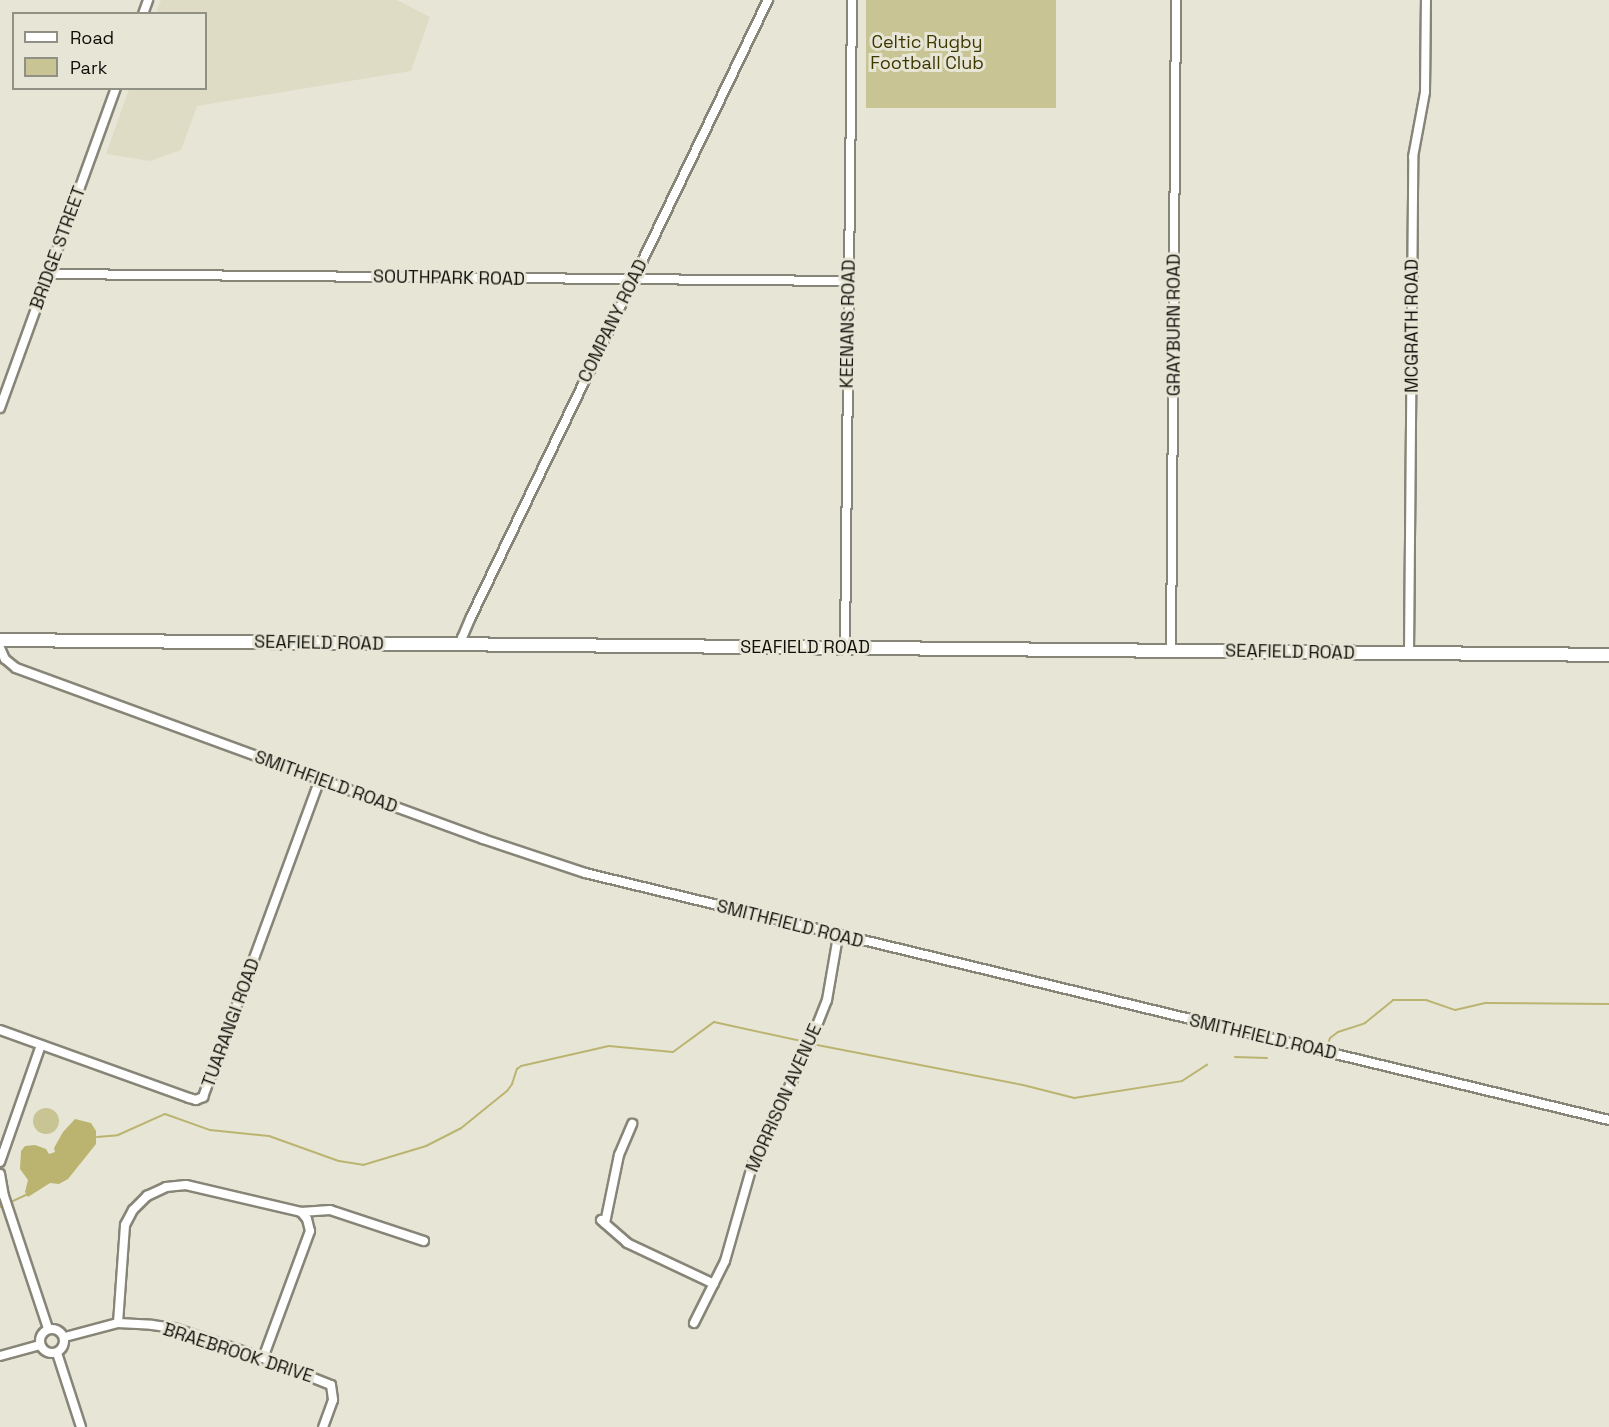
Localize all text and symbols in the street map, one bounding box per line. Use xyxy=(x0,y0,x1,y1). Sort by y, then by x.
legend xyxy=(12,12,207,90)
text: Road xyxy=(70,26,114,49)
park label: Celtic Rugby Football Club xyxy=(870,32,984,74)
text: Park xyxy=(70,56,107,79)
street label: BRIDGE STREET xyxy=(26,183,90,313)
street label: GRAYBURN ROAD xyxy=(1163,254,1185,396)
street label: COMPANY ROAD xyxy=(574,256,652,386)
street label: KEENANS ROAD xyxy=(836,259,860,389)
street label: MCGRATH ROAD xyxy=(1401,259,1423,393)
street label: SOUTHPARK ROAD xyxy=(373,266,525,290)
street label: SEAFIELD ROAD xyxy=(254,631,384,655)
street label: SEAFIELD ROAD xyxy=(740,636,870,658)
street label: SEAFIELD ROAD xyxy=(1225,640,1355,664)
street label: SMITHFIELD ROAD xyxy=(252,746,400,818)
street label: SMITHFIELD ROAD xyxy=(714,895,866,953)
street label: TUARANGI ROAD xyxy=(198,956,264,1090)
street label: SMITHFIELD ROAD xyxy=(1187,1010,1339,1064)
street label: MORRISON AVENUE xyxy=(742,1020,826,1176)
street label: BRAEBROOK DRIVE xyxy=(160,1319,316,1387)

